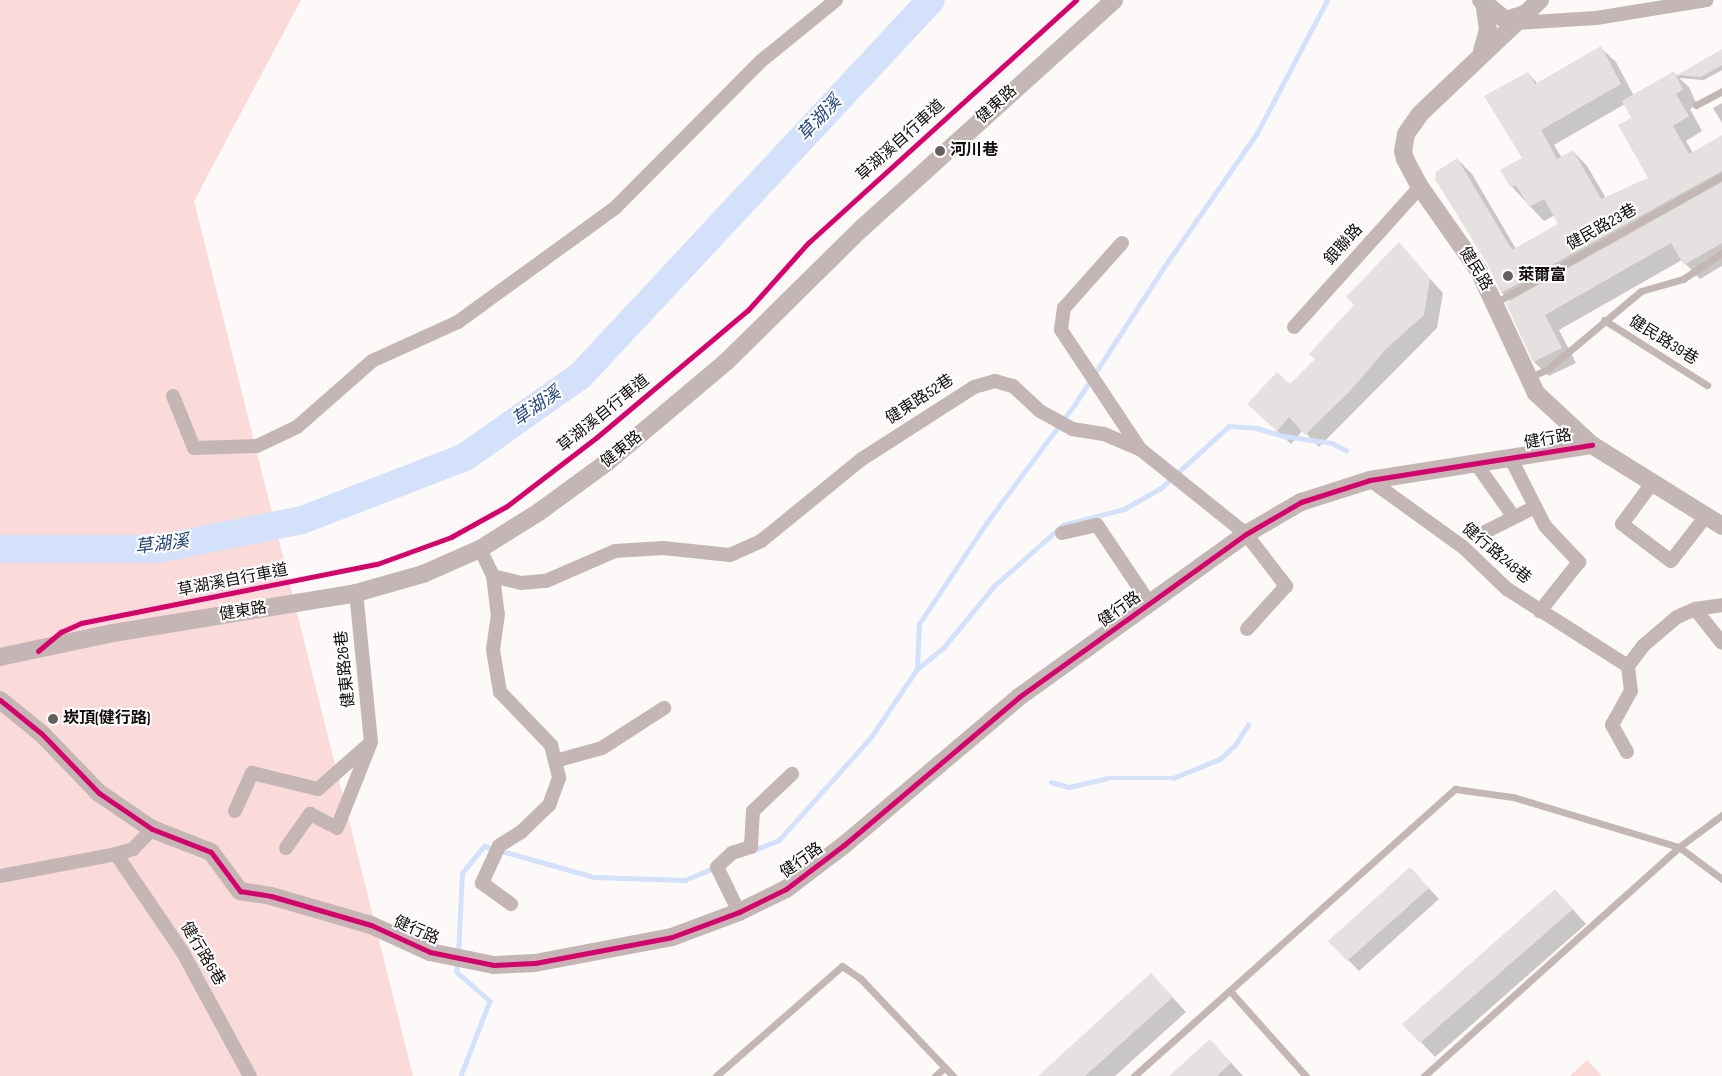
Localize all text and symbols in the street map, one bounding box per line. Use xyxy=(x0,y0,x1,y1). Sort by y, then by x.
street label: 健東路 xyxy=(973,82,1021,128)
water label: 草湖溪 xyxy=(794,92,846,146)
street label: 草湖溪自行車道 xyxy=(853,96,949,186)
place label: 河川巷 xyxy=(950,141,998,161)
marker: 河川巷 xyxy=(934,145,946,157)
street label: 健民路23巷 xyxy=(1564,201,1640,255)
street label: 銀聯路 xyxy=(1321,221,1367,269)
street label: 健民路 xyxy=(1454,243,1496,295)
place label: 萊爾富 xyxy=(1518,266,1566,286)
marker: 萊爾富 xyxy=(1502,270,1514,282)
street label: 健民路39巷 xyxy=(1625,312,1701,370)
street label: 草湖溪自行車道 xyxy=(554,371,654,457)
street label: 健東路52巷 xyxy=(882,371,958,429)
water label: 草湖溪 xyxy=(509,383,565,431)
street label: 健行路 xyxy=(1523,426,1573,454)
street label: 健東路 xyxy=(597,427,647,473)
street label: 健行路248巷 xyxy=(1458,520,1534,588)
water label: 草湖溪 xyxy=(134,531,190,559)
street label: 草湖溪自行車道 xyxy=(176,561,290,601)
street label: 健行路 xyxy=(1095,588,1145,632)
street label: 健東路 xyxy=(218,599,268,625)
street label: 健東路26巷 xyxy=(332,629,360,709)
place label: 崁頂(健行路) xyxy=(63,709,150,729)
marker: 崁頂(健行路) xyxy=(47,713,59,725)
street label: 健行路 xyxy=(777,839,827,883)
street label: 健行路 xyxy=(390,913,442,949)
street label: 健行路6巷 xyxy=(175,919,229,989)

